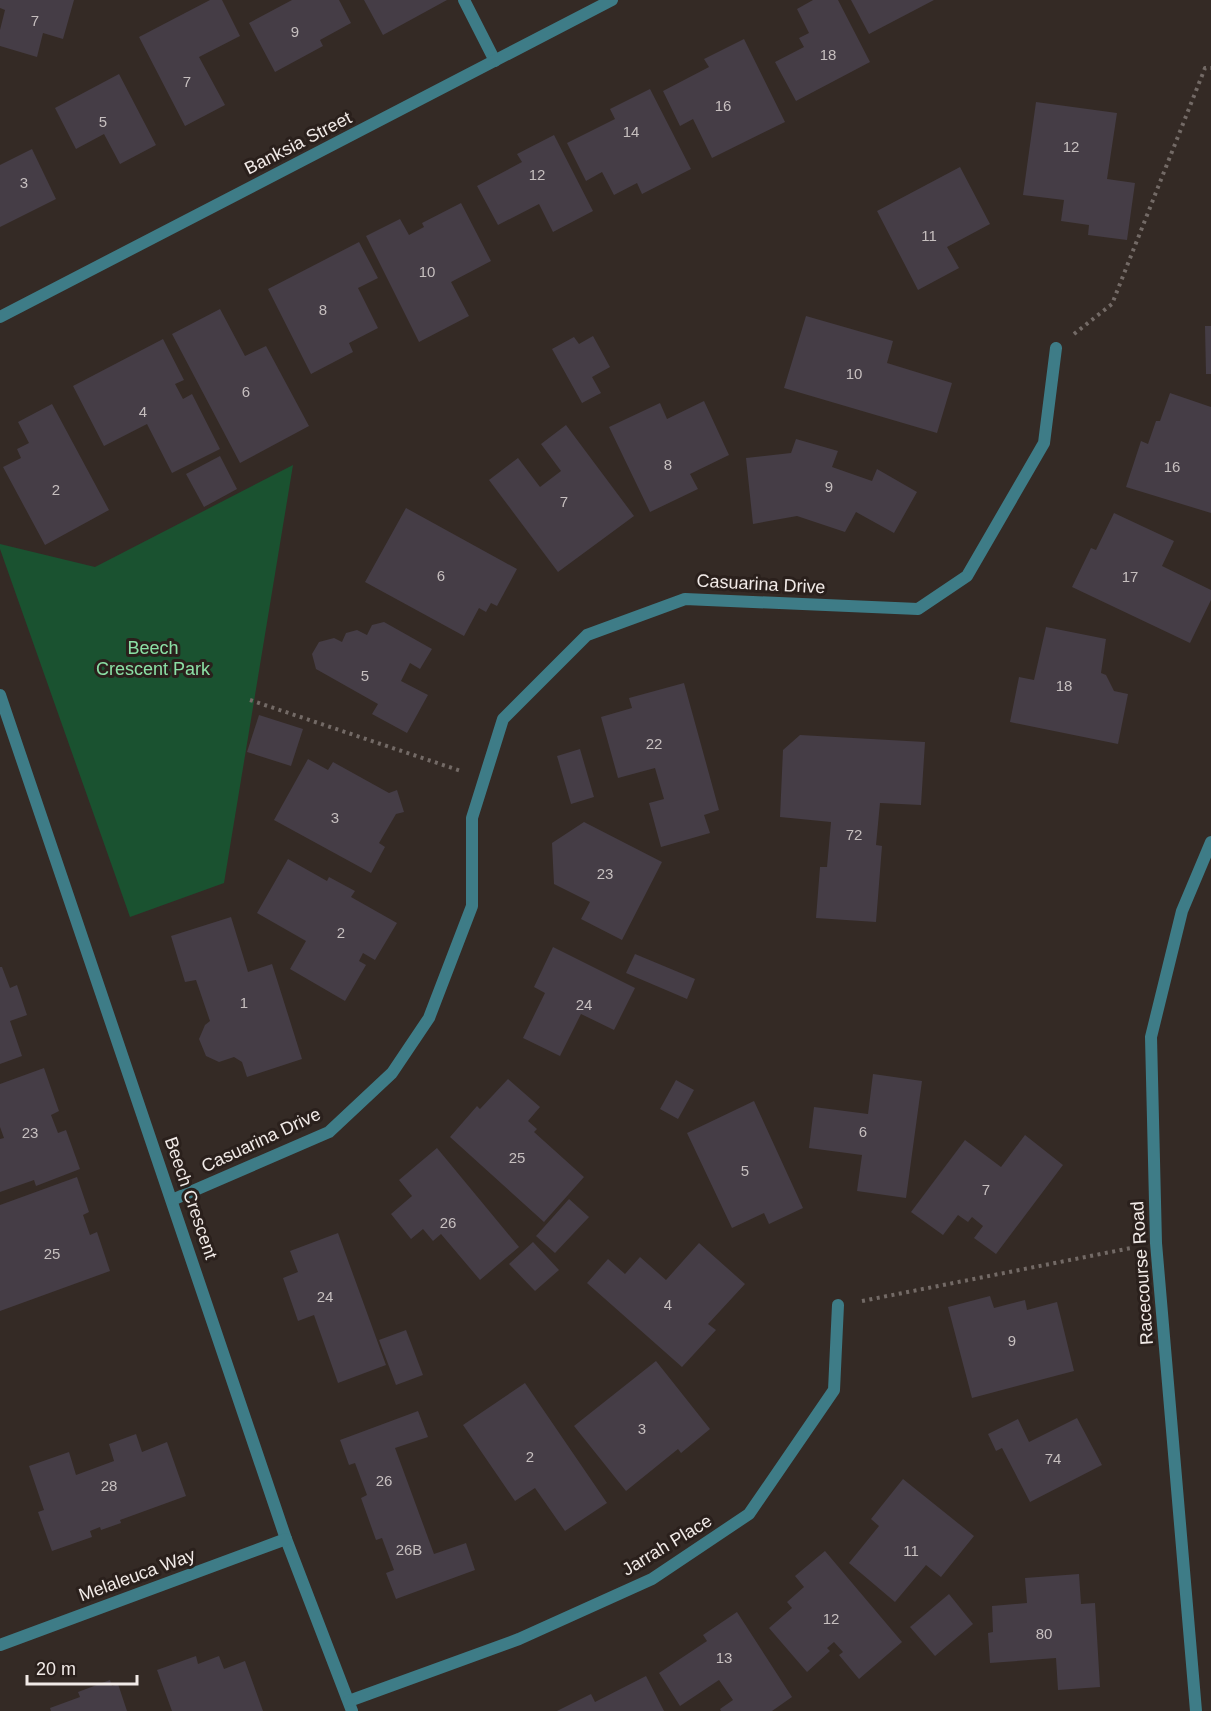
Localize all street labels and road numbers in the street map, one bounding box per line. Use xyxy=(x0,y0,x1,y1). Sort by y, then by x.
street label: Banksia Street xyxy=(241,108,355,178)
street label: Casuarina Drive xyxy=(696,571,826,597)
street label: Casuarina Drive xyxy=(198,1104,324,1176)
street label: Beech Crescent xyxy=(161,1134,221,1262)
street label: Racecourse Road xyxy=(1127,1200,1157,1346)
street label: Jarrah Place xyxy=(619,1510,715,1580)
street label: Melaleuca Way xyxy=(76,1545,198,1605)

